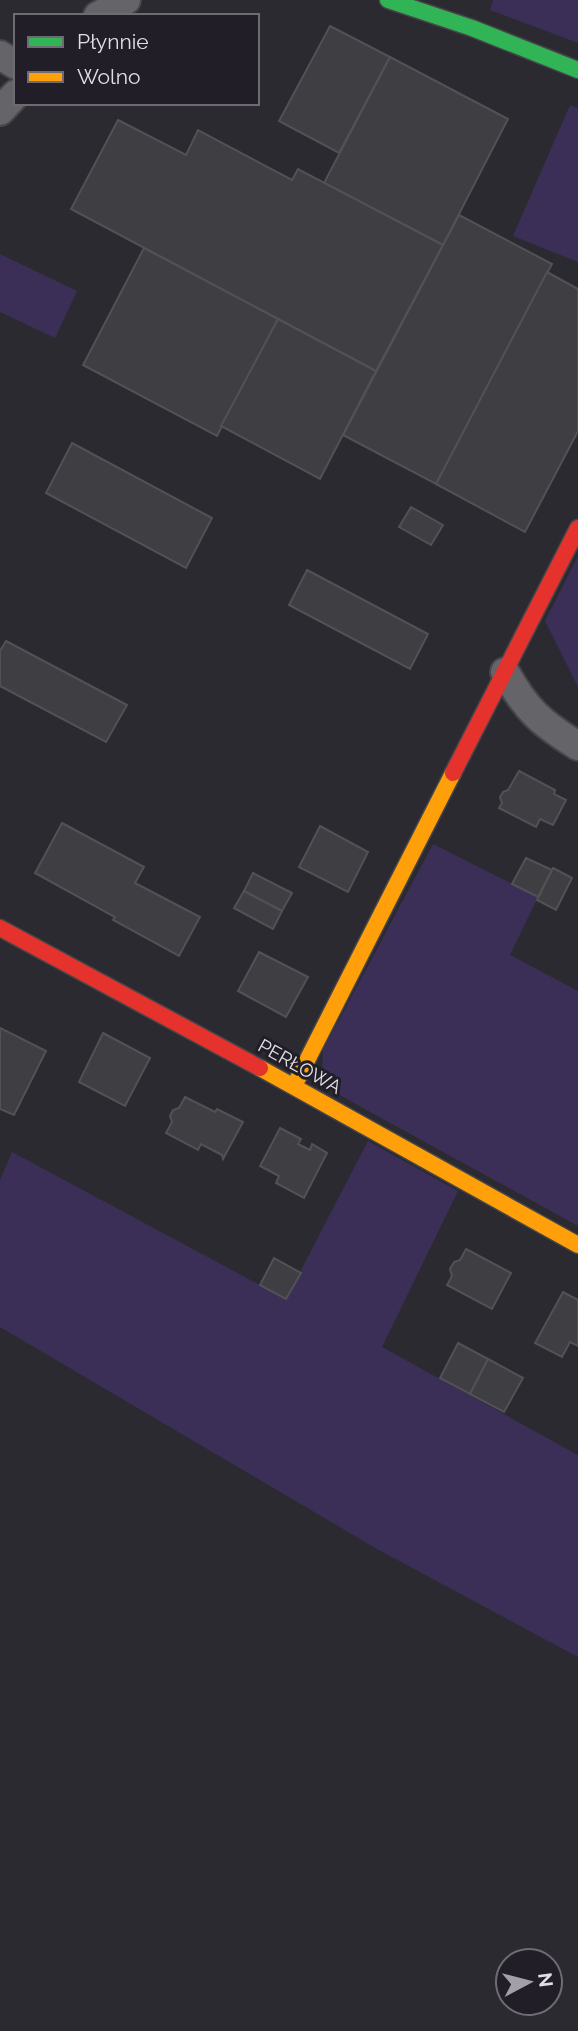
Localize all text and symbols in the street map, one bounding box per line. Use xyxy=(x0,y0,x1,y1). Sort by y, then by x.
legend xyxy=(14,14,259,105)
text: Płynnie xyxy=(77,29,149,54)
text: Wolno xyxy=(77,64,141,89)
street label: PERŁOWA xyxy=(255,1034,346,1098)
north arrow xyxy=(494,1947,564,2017)
text: N xyxy=(534,1971,558,1988)

